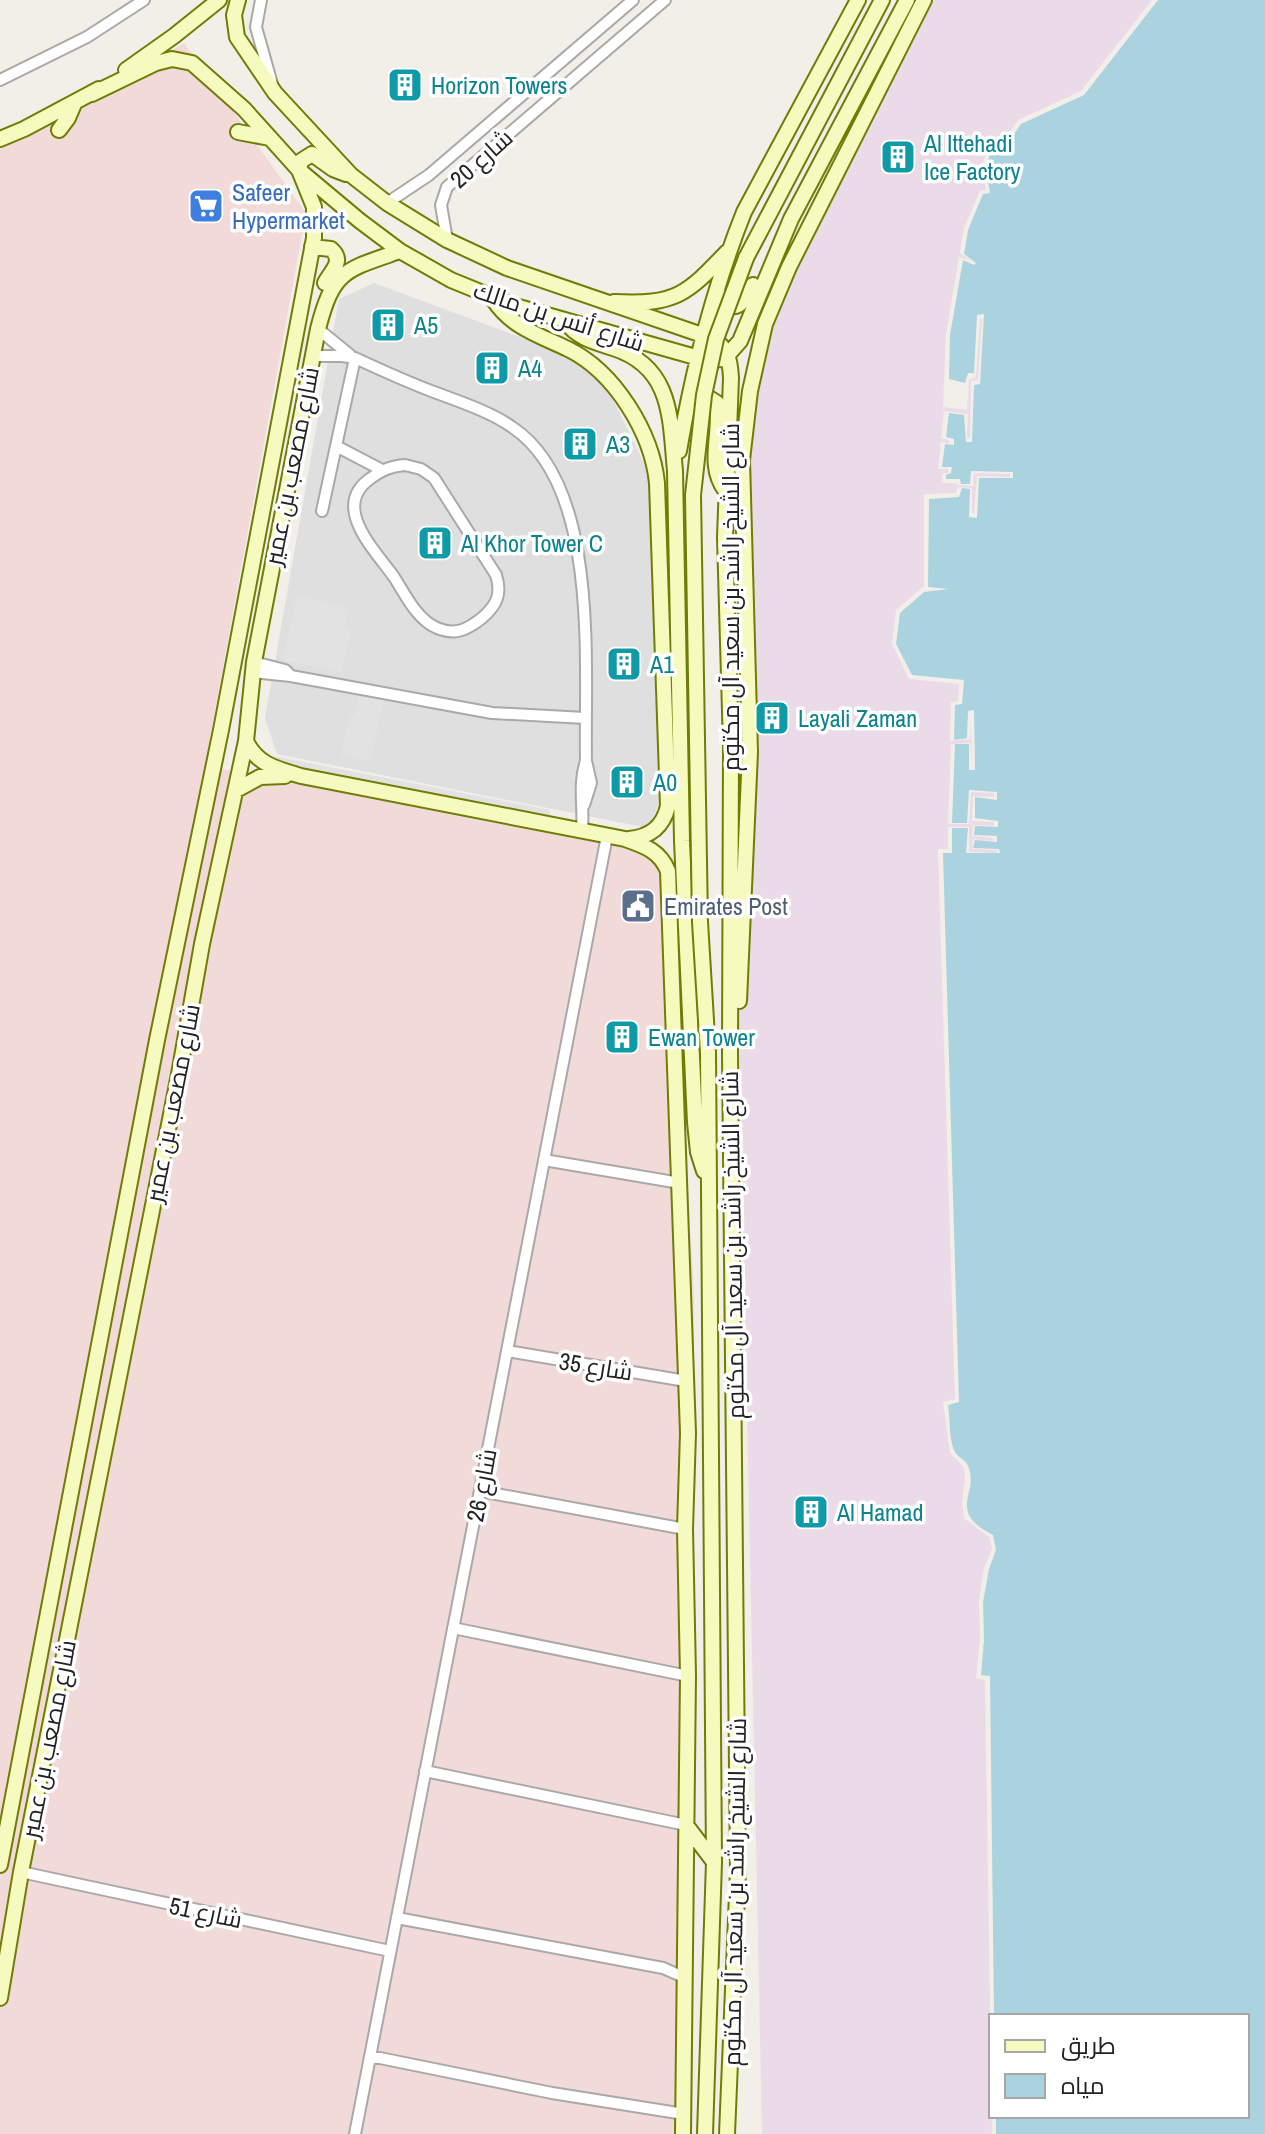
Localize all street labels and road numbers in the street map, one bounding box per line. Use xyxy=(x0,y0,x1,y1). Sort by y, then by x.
street label: شارع 20 xyxy=(443,121,520,195)
street label: شارع أنس بن مالك xyxy=(469,273,648,360)
street label: شارع مصعب بن عمير xyxy=(256,364,327,570)
street label: شارع الشيخ راشد بن سعيد آل مكتوم xyxy=(714,423,747,771)
street label: شارع مصعب بن عمير xyxy=(137,1001,208,1207)
street label: شارع الشيخ راشد بن سعيد آل مكتوم xyxy=(713,1071,752,1419)
street label: شارع 35 xyxy=(557,1344,635,1389)
street label: شارع 26 xyxy=(458,1446,505,1524)
street label: شارع مصعب بن عمير xyxy=(13,1637,84,1843)
street label: شارع الشيخ راشد بن سعيد آل مكتوم xyxy=(715,1718,754,2066)
street label: شارع 51 xyxy=(166,1889,245,1936)

